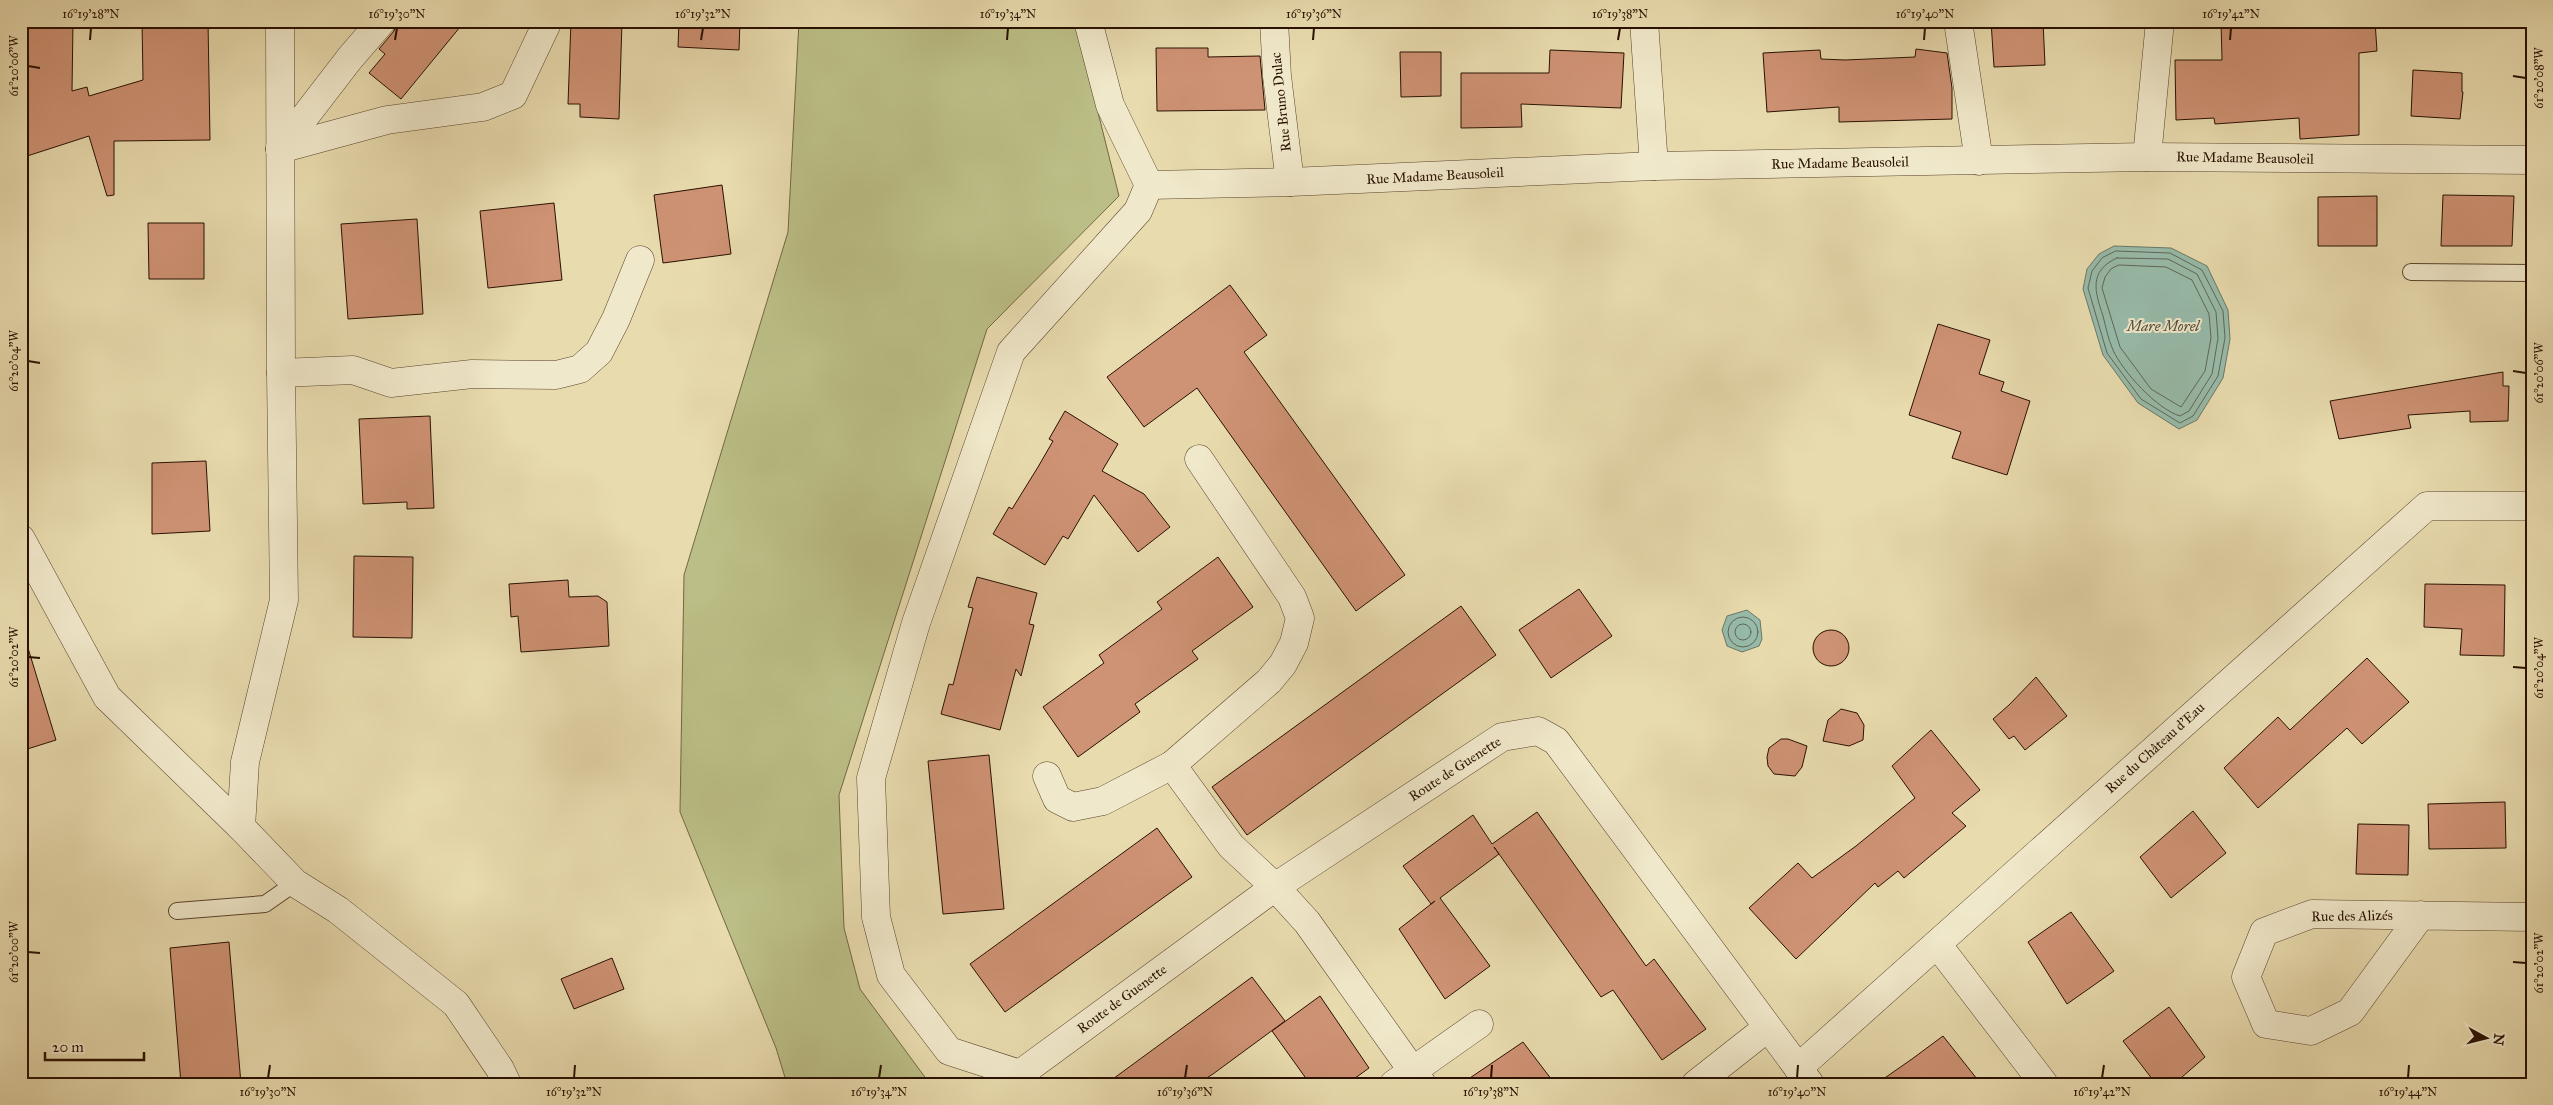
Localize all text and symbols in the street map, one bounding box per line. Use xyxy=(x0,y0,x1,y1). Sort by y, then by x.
text: 16°19'28"N xyxy=(62,7,120,21)
text: 16°19'30"N xyxy=(369,7,425,21)
text: 16°19'32"N xyxy=(675,7,731,21)
text: 16°19'34"N xyxy=(980,7,1036,21)
text: 16°19'36"N xyxy=(1286,7,1342,21)
text: 16°19'38"N xyxy=(1592,7,1648,21)
text: 16°19'40"N xyxy=(1896,7,1954,21)
text: 16°19'42"N xyxy=(2202,7,2260,21)
text: 61°20'06"W xyxy=(7,35,21,97)
text: 61°20'08"W xyxy=(2532,47,2546,109)
street label: Rue Bruno Dulac xyxy=(1267,51,1295,153)
street label: Rue Madame Beausoleil xyxy=(2176,148,2314,168)
street label: Rue Madame Beausoleil xyxy=(1771,153,1909,173)
street label: Rue Madame Beausoleil xyxy=(1366,164,1504,188)
water label: Mare Morel xyxy=(2125,317,2201,335)
text: 61°20'04"W xyxy=(7,330,21,392)
text: 61°20'06"W xyxy=(2532,342,2546,404)
text: 61°20'02"W xyxy=(7,626,21,687)
text: 61°20'04"W xyxy=(2532,637,2546,699)
street label: Rue du Château d'Eau xyxy=(2102,699,2209,797)
street label: Route de Guenette xyxy=(1406,733,1505,805)
street label: Rue des Alizés xyxy=(2311,907,2393,925)
text: 61°20'00"W xyxy=(7,920,21,983)
text: 61°20'02"W xyxy=(2532,932,2546,993)
street label: Route de Guenette xyxy=(1074,961,1170,1037)
north arrow xyxy=(2460,1012,2510,1062)
scale bar xyxy=(45,1030,144,1062)
text: N xyxy=(2489,1033,2508,1047)
text: 20 m xyxy=(52,1038,84,1056)
text: 16°19'30"N xyxy=(240,1085,296,1099)
text: 16°19'32"N xyxy=(546,1085,602,1099)
text: 16°19'34"N xyxy=(851,1085,907,1099)
text: 16°19'36"N xyxy=(1157,1085,1213,1099)
text: 16°19'38"N xyxy=(1463,1085,1519,1099)
text: 16°19'40"N xyxy=(1768,1085,1826,1099)
text: 16°19'42"N xyxy=(2073,1085,2131,1099)
text: 16°19'44"N xyxy=(2379,1085,2437,1099)

